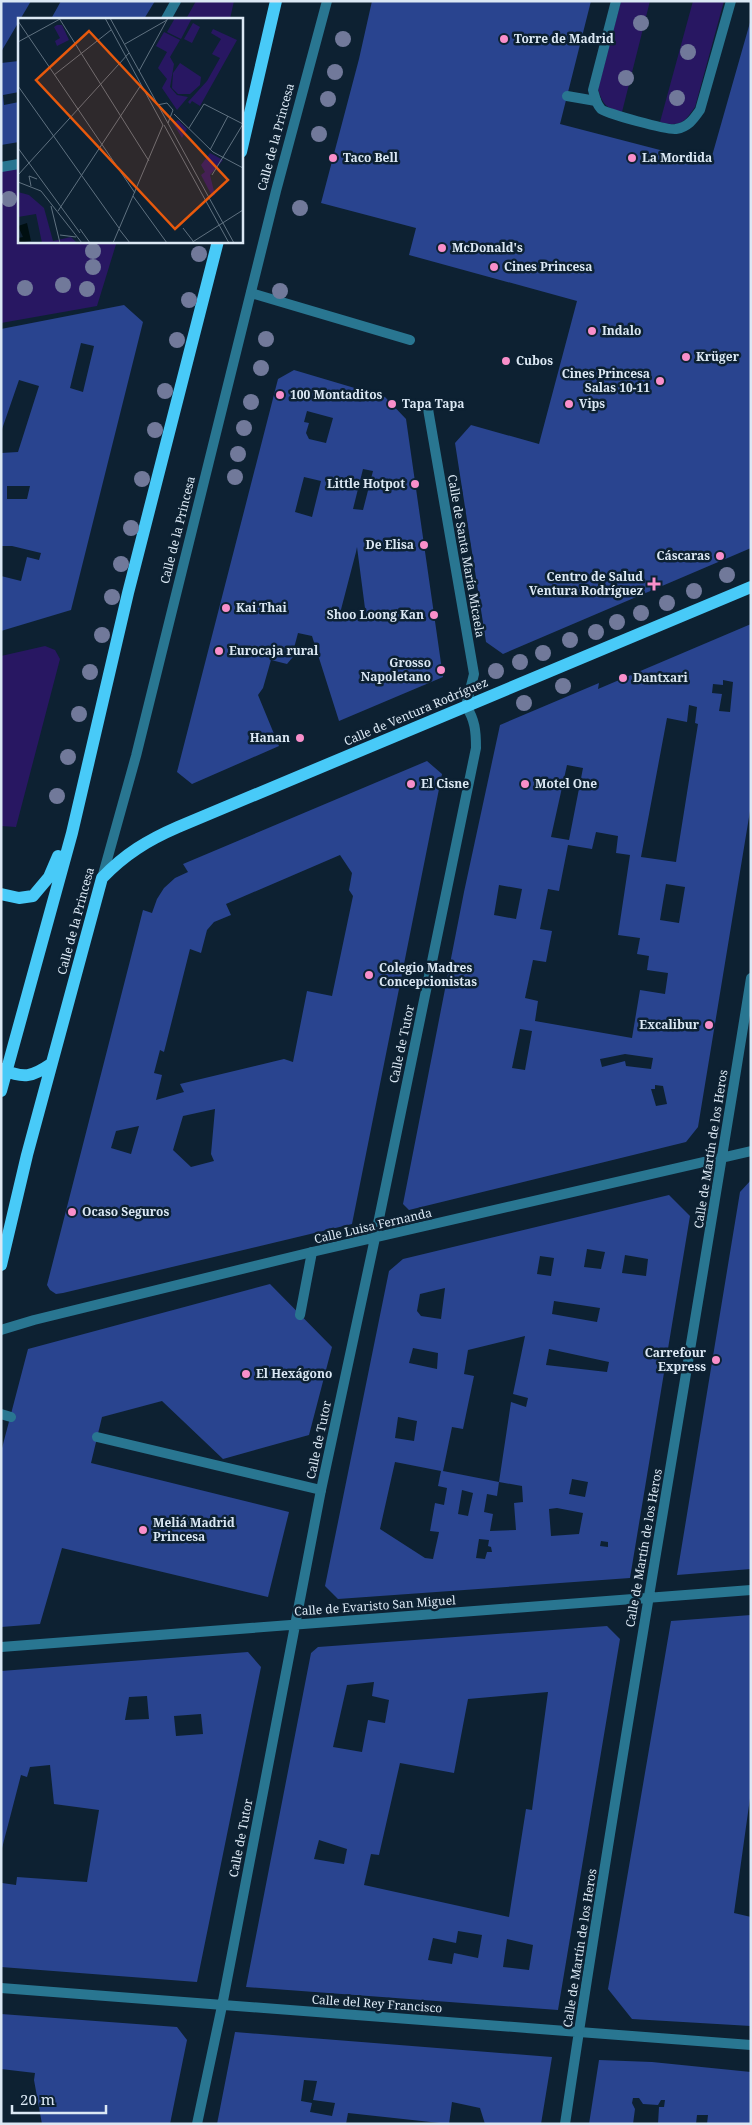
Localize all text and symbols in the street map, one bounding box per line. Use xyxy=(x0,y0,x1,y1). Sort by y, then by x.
inset map xyxy=(18,18,242,242)
place label: Torre de Madrid xyxy=(514,30,614,47)
marker: Torre de Madrid xyxy=(498,33,510,45)
street label: Calle de la Princesa xyxy=(253,81,298,192)
place label: Taco Bell xyxy=(343,149,399,166)
place label: La Mordida xyxy=(642,149,712,166)
marker: Taco Bell xyxy=(327,152,339,164)
marker: La Mordida xyxy=(626,152,638,164)
place label: McDonald's xyxy=(452,239,523,256)
marker: McDonald's xyxy=(436,242,448,254)
place label: Cines Princesa xyxy=(504,258,592,275)
marker: Cines Princesa xyxy=(488,261,500,273)
place label: Indalo xyxy=(602,322,641,339)
marker: Indalo xyxy=(586,325,598,337)
place label: Krüger xyxy=(696,348,740,365)
marker: Krüger xyxy=(680,351,692,363)
place label: Cubos xyxy=(516,352,553,369)
marker: Cubos xyxy=(500,355,512,367)
place label: Cines Princesa Salas 10-11 xyxy=(562,365,650,396)
marker: Cines Princesa Salas 10-11 xyxy=(654,375,666,387)
place label: 100 Montaditos xyxy=(290,386,383,403)
marker: 100 Montaditos xyxy=(274,389,286,401)
place label: Tapa Tapa xyxy=(402,395,464,412)
place label: Vips xyxy=(579,395,605,412)
marker: Tapa Tapa xyxy=(386,398,398,410)
marker: Vips xyxy=(563,398,575,410)
street label: Calle de Santa María Micaela xyxy=(444,473,489,639)
street label: Calle de la Princesa xyxy=(156,474,199,586)
place label: Little Hotpot xyxy=(327,475,405,492)
marker: Little Hotpot xyxy=(409,478,421,490)
place label: De Elisa xyxy=(366,536,414,553)
marker: De Elisa xyxy=(418,539,430,551)
place label: Cáscaras xyxy=(656,547,710,564)
marker: Cáscaras xyxy=(714,550,726,562)
place label: Centro de Salud Ventura Rodríguez xyxy=(529,568,643,599)
marker: Centro de Salud Ventura Rodríguez xyxy=(647,577,661,591)
place label: Kai Thai xyxy=(236,599,287,616)
marker: Kai Thai xyxy=(220,602,232,614)
place label: Shoo Loong Kan xyxy=(327,606,424,623)
marker: Shoo Loong Kan xyxy=(428,609,440,621)
place label: Eurocaja rural xyxy=(229,642,319,659)
marker: Eurocaja rural xyxy=(213,645,225,657)
place label: Grosso Napoletano xyxy=(361,654,431,685)
marker: Grosso Napoletano xyxy=(435,664,447,676)
place label: Dantxari xyxy=(633,669,688,686)
marker: Dantxari xyxy=(617,672,629,684)
street label: Calle de Ventura Rodríguez xyxy=(341,673,490,750)
place label: Hanan xyxy=(250,729,290,746)
marker: Hanan xyxy=(294,732,306,744)
place label: El Cisne xyxy=(421,775,469,792)
place label: Motel One xyxy=(535,775,597,792)
marker: El Cisne xyxy=(405,778,417,790)
marker: Motel One xyxy=(519,778,531,790)
street label: Calle de la Princesa xyxy=(53,865,98,976)
place label: Colegio Madres Concepcionistas xyxy=(379,959,477,990)
marker: Colegio Madres Concepcionistas xyxy=(363,969,375,981)
street label: Calle de Tutor xyxy=(385,1003,418,1085)
place label: Excalibur xyxy=(639,1016,700,1033)
marker: Excalibur xyxy=(703,1019,715,1031)
street label: Calle de Martín de los Heros xyxy=(690,1068,731,1230)
place label: Ocaso Seguros xyxy=(82,1203,169,1220)
street label: Calle Luisa Fernanda xyxy=(312,1204,434,1247)
marker: Ocaso Seguros xyxy=(66,1206,78,1218)
place label: Carrefour Express xyxy=(645,1344,707,1375)
marker: Carrefour Express xyxy=(710,1354,722,1366)
place label: El Hexágono xyxy=(256,1365,332,1382)
marker: El Hexágono xyxy=(240,1368,252,1380)
street label: Calle de Tutor xyxy=(302,1399,335,1481)
street label: Calle de Martín de los Heros xyxy=(621,1467,666,1628)
place label: Meliá Madrid Princesa xyxy=(153,1514,235,1545)
marker: Meliá Madrid Princesa xyxy=(137,1524,149,1536)
street label: Calle de Evaristo San Miguel xyxy=(294,1591,457,1620)
street label: Calle de Tutor xyxy=(225,1797,257,1879)
street label: Calle de Martín de los Heros xyxy=(559,1867,600,2029)
street label: Calle del Rey Francisco xyxy=(311,1990,443,2017)
scale bar xyxy=(12,2082,106,2114)
text: 20 m xyxy=(20,2089,55,2109)

